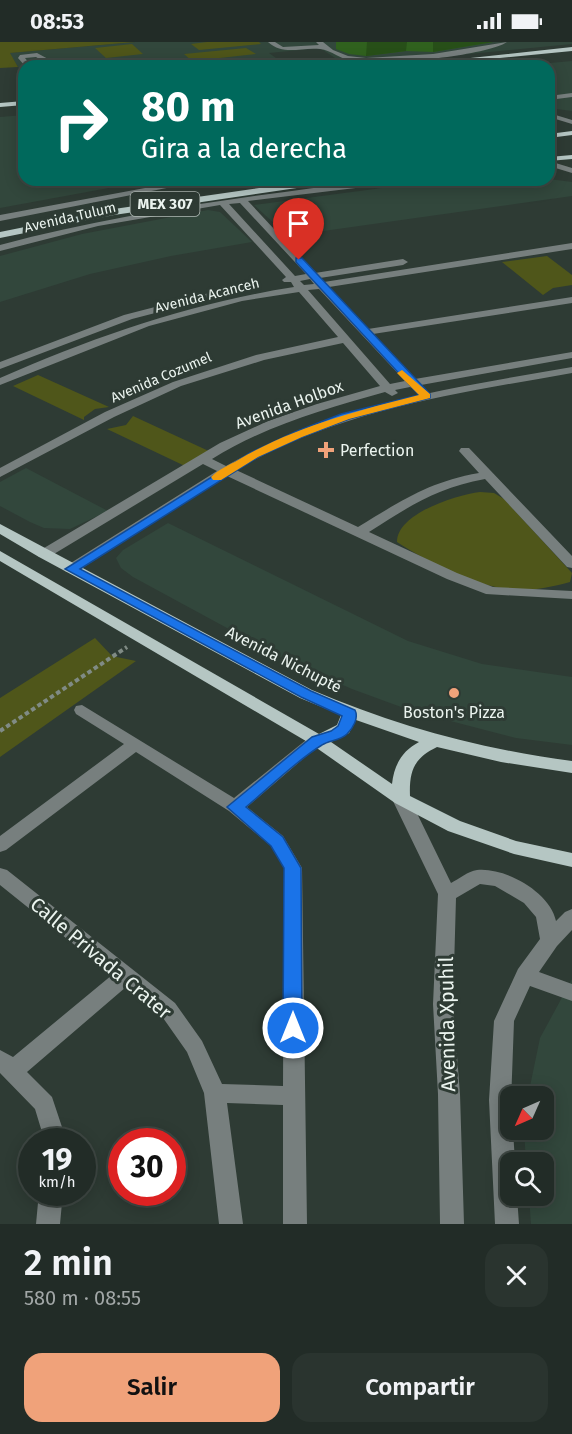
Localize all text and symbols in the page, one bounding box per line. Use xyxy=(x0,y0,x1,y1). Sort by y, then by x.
text: 08:53 xyxy=(30,8,84,35)
text: 80 m xyxy=(141,82,235,132)
icon: right xyxy=(42,84,120,162)
text: Gira a la derecha xyxy=(141,133,347,165)
road number: MEX 307 xyxy=(130,192,200,216)
pin xyxy=(273,198,324,260)
street label: Avenida Tulum xyxy=(23,199,118,236)
icon: arrive xyxy=(282,207,315,240)
street label: Avenida Acanceh xyxy=(153,274,261,317)
street label: Avenida Cozumel xyxy=(108,349,214,406)
street label: Avenida Holbox xyxy=(233,376,346,433)
marker: Perfection xyxy=(317,441,335,459)
place label: Perfection xyxy=(340,441,414,460)
street label: Avenida Nichupté xyxy=(223,622,345,697)
marker: Boston's Pizza xyxy=(447,686,461,700)
place label: Boston's Pizza xyxy=(403,703,505,722)
street label: Calle Privada Crater xyxy=(26,892,177,1024)
street label: Avenida Xpuhil xyxy=(434,956,460,1092)
position arrow xyxy=(261,996,325,1060)
north arrow xyxy=(500,1086,554,1140)
map controls xyxy=(500,1086,554,1206)
speed limit sign: 30 xyxy=(108,1128,186,1206)
text: 19 xyxy=(42,1142,72,1178)
button: search xyxy=(500,1152,554,1206)
text: km/h xyxy=(38,1173,76,1191)
text: 2 min xyxy=(24,1241,113,1285)
button: close xyxy=(485,1244,548,1307)
text: 580 m · 08:55 xyxy=(24,1286,141,1310)
button: Salir xyxy=(24,1353,280,1422)
button: Compartir xyxy=(292,1353,548,1422)

